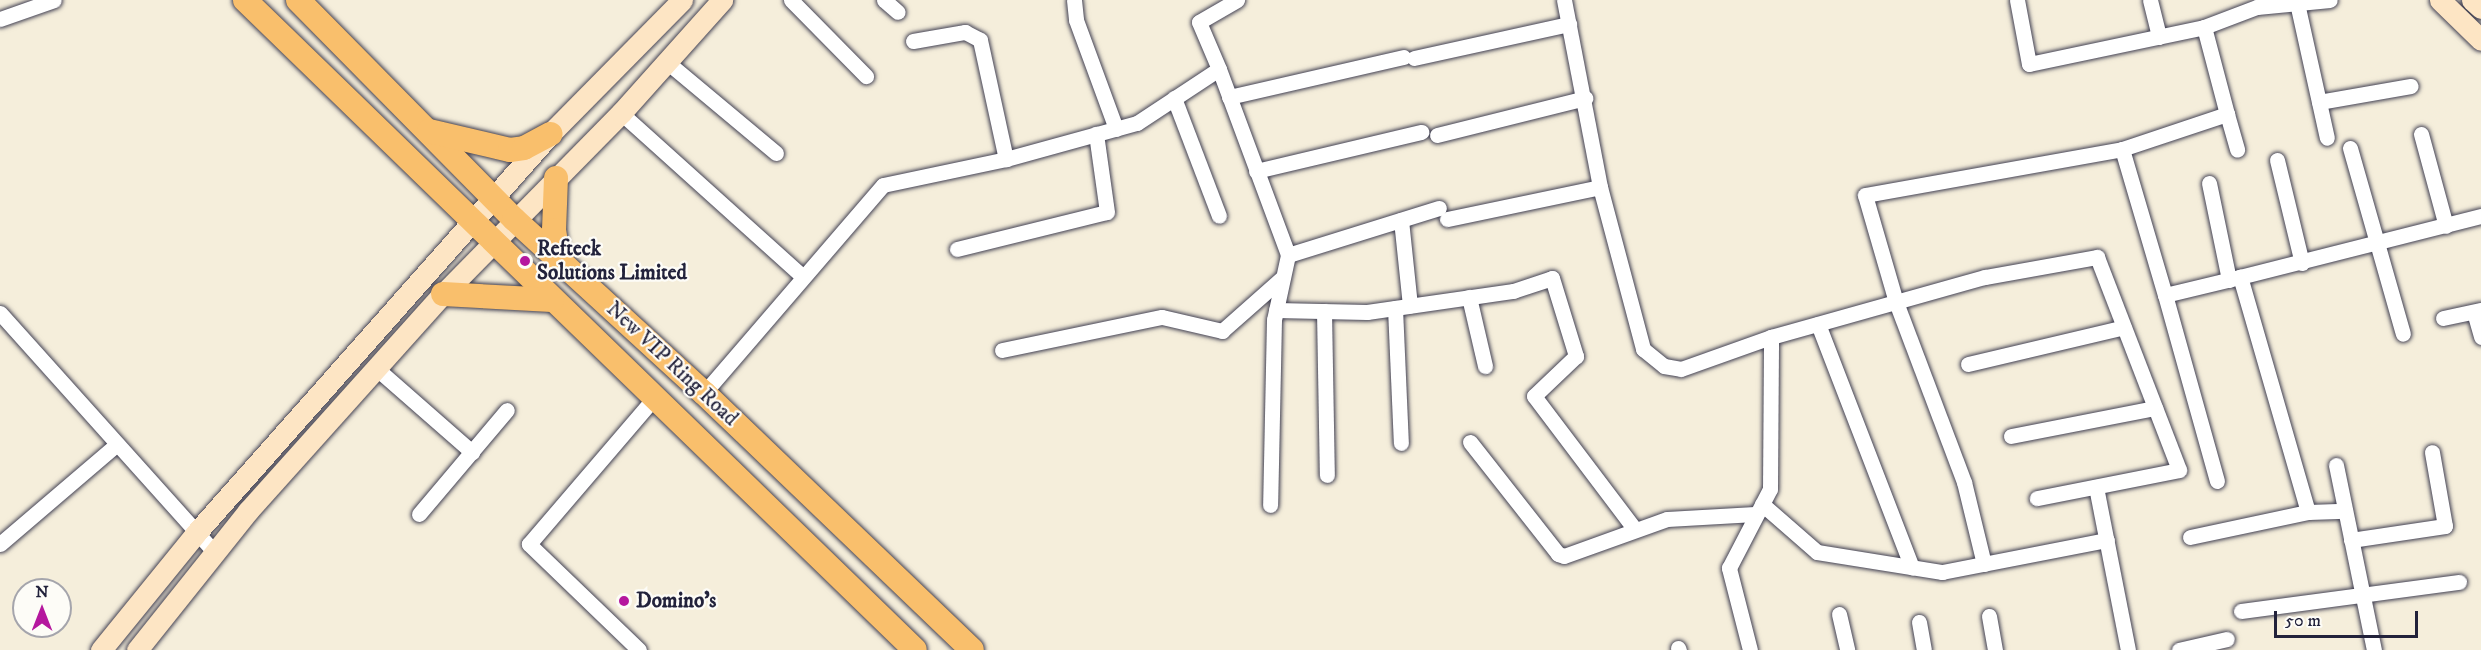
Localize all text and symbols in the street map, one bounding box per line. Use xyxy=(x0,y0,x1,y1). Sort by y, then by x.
place label: Refteck Solutions Limited xyxy=(537,236,687,286)
marker: Refteck Solutions Limited xyxy=(518,254,532,268)
street label: New VIP Ring Road xyxy=(601,297,743,431)
north arrow xyxy=(12,578,72,638)
text: N xyxy=(35,582,49,602)
place label: Domino's xyxy=(636,588,716,614)
marker: Domino's xyxy=(617,594,631,608)
scale bar xyxy=(2277,599,2421,637)
text: 50 m xyxy=(2285,610,2321,632)

